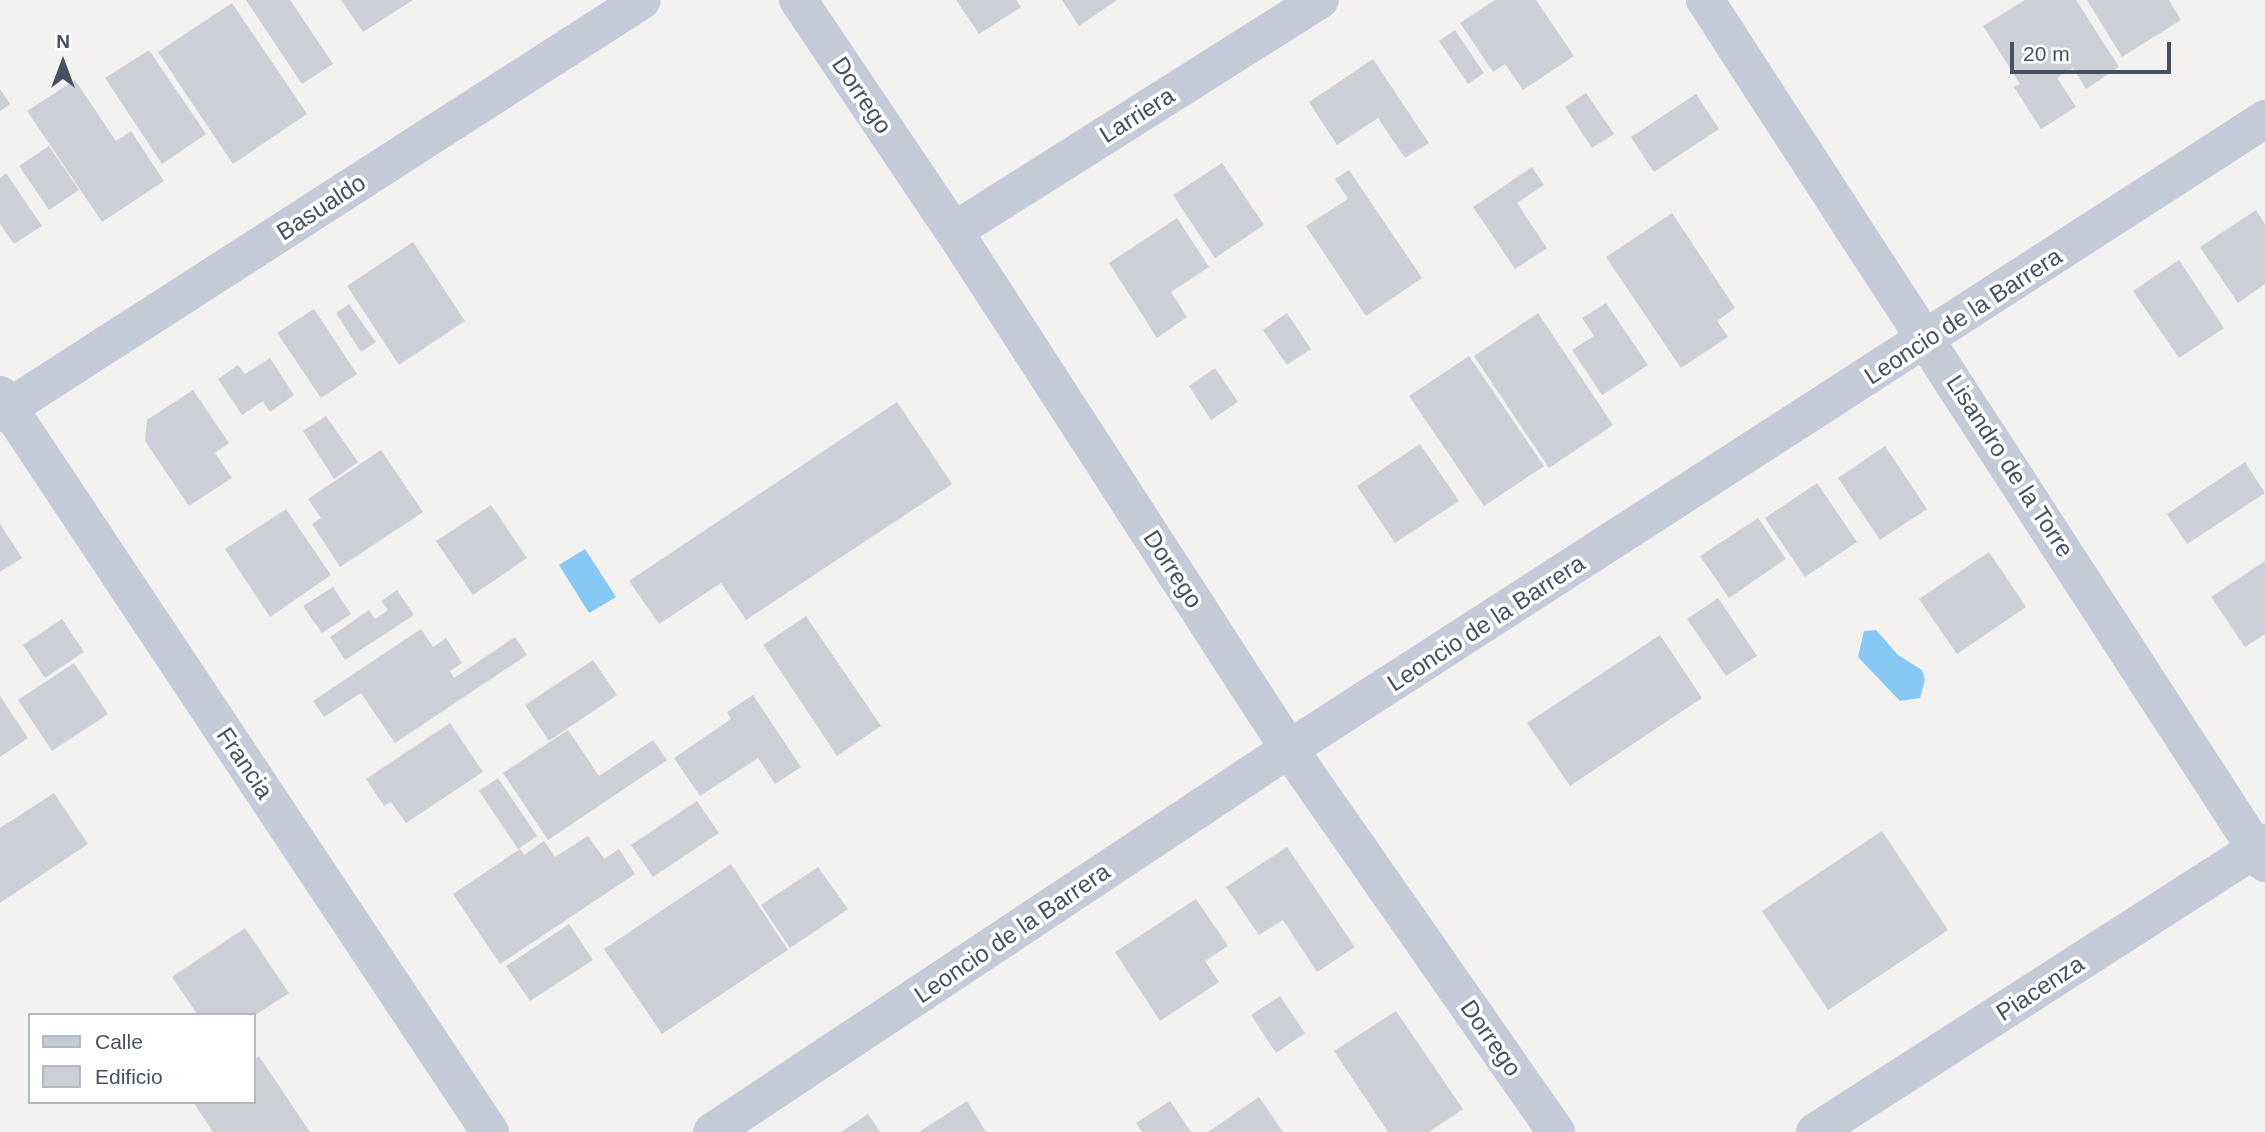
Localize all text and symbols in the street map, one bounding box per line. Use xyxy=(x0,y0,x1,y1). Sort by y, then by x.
north arrow xyxy=(28,28,98,98)
scale bar xyxy=(2013,28,2174,72)
text: N xyxy=(56,31,70,52)
text: 20 m xyxy=(2023,42,2070,65)
street label: Dorrego xyxy=(826,51,898,139)
street label: Larriera xyxy=(1094,81,1180,149)
street label: Basualdo xyxy=(271,168,371,246)
street label: Leoncio de la Barrera xyxy=(1859,241,2067,391)
street label: Lisandro de la Torre xyxy=(1940,369,2080,563)
street label: Dorrego xyxy=(1137,525,1209,613)
street label: Leoncio de la Barrera xyxy=(1382,548,1590,698)
street label: Francia xyxy=(211,722,279,804)
street label: Leoncio de la Barrera xyxy=(909,857,1115,1009)
street label: Piacenza xyxy=(1991,949,2089,1027)
street label: Dorrego xyxy=(1454,994,1528,1082)
legend xyxy=(28,1013,256,1104)
text: Calle xyxy=(95,1030,143,1053)
text: Edificio xyxy=(95,1065,163,1088)

